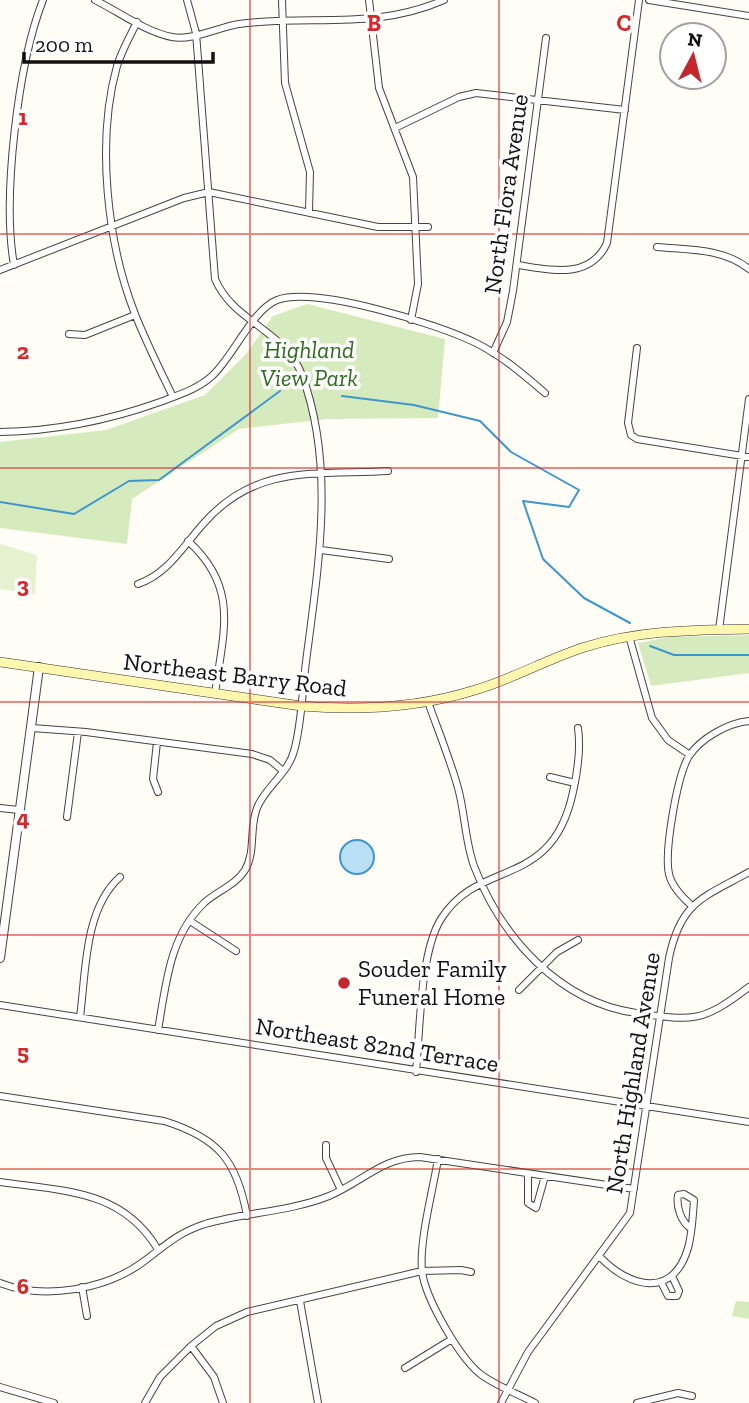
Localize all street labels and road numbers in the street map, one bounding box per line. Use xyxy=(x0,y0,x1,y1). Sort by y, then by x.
street label: North Flora Avenue xyxy=(477,92,534,296)
street label: Northeast Barry Road xyxy=(122,646,348,703)
street label: North Highland Avenue xyxy=(599,950,666,1196)
street label: Northeast 82nd Terrace xyxy=(254,1011,501,1078)

